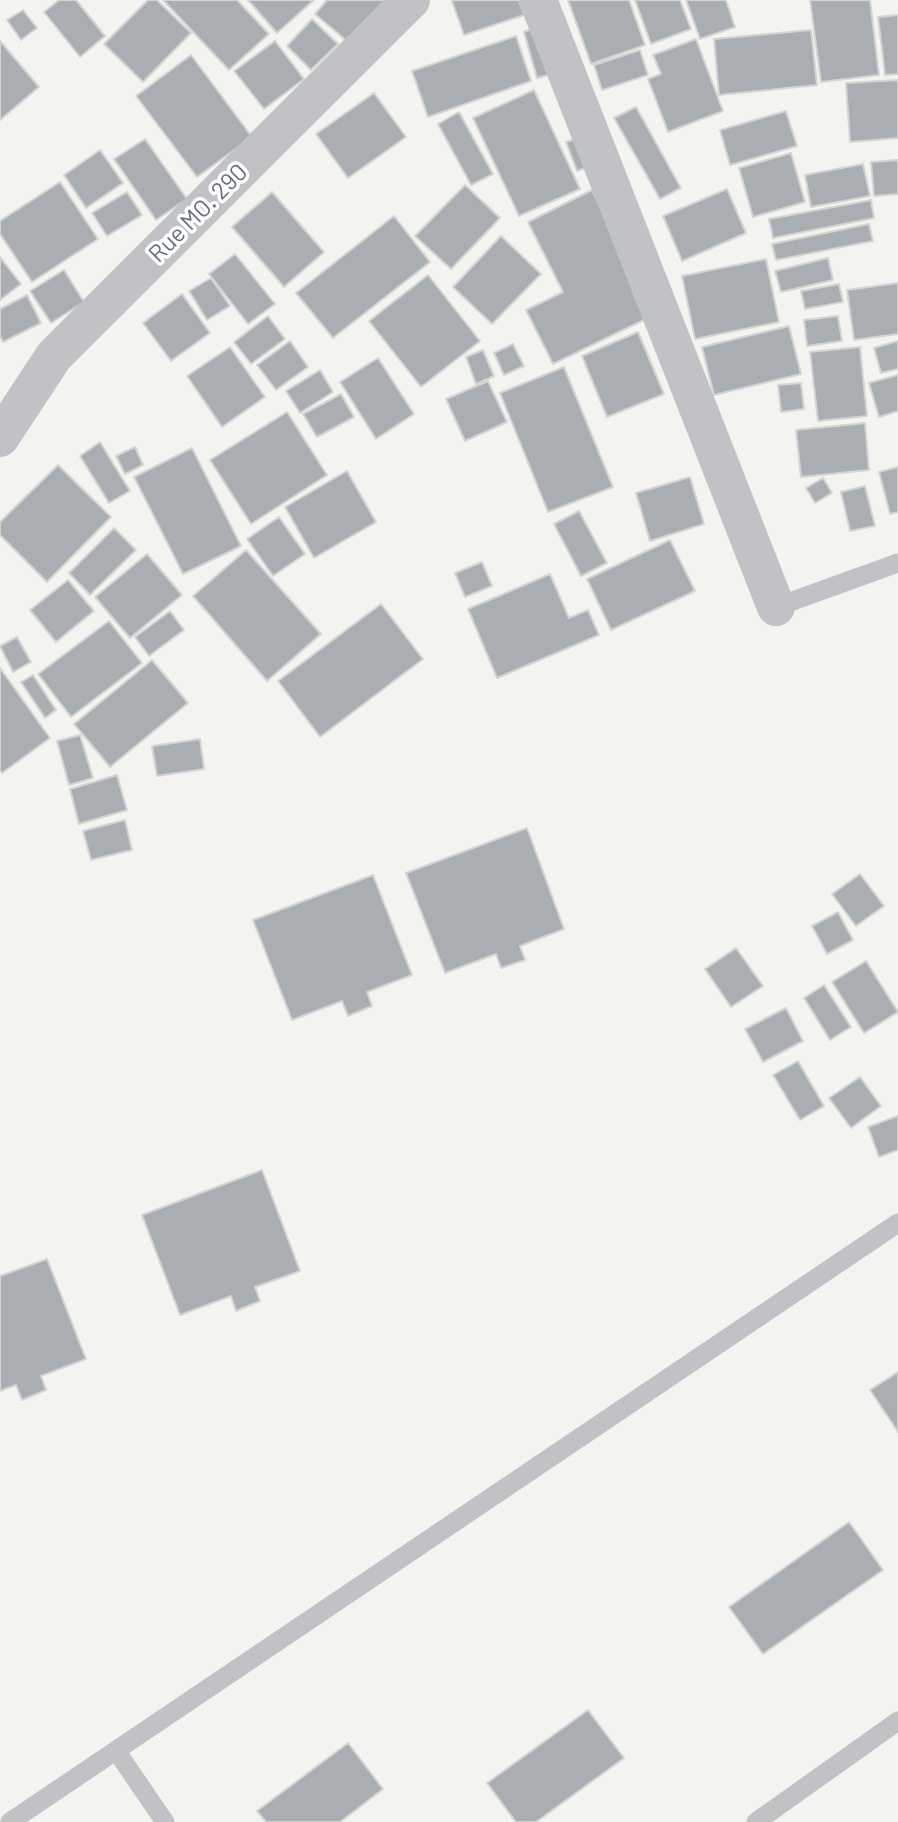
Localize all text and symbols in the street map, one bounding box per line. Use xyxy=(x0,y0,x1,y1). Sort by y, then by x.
street label: Rue MO. 290 xyxy=(143,158,253,268)

